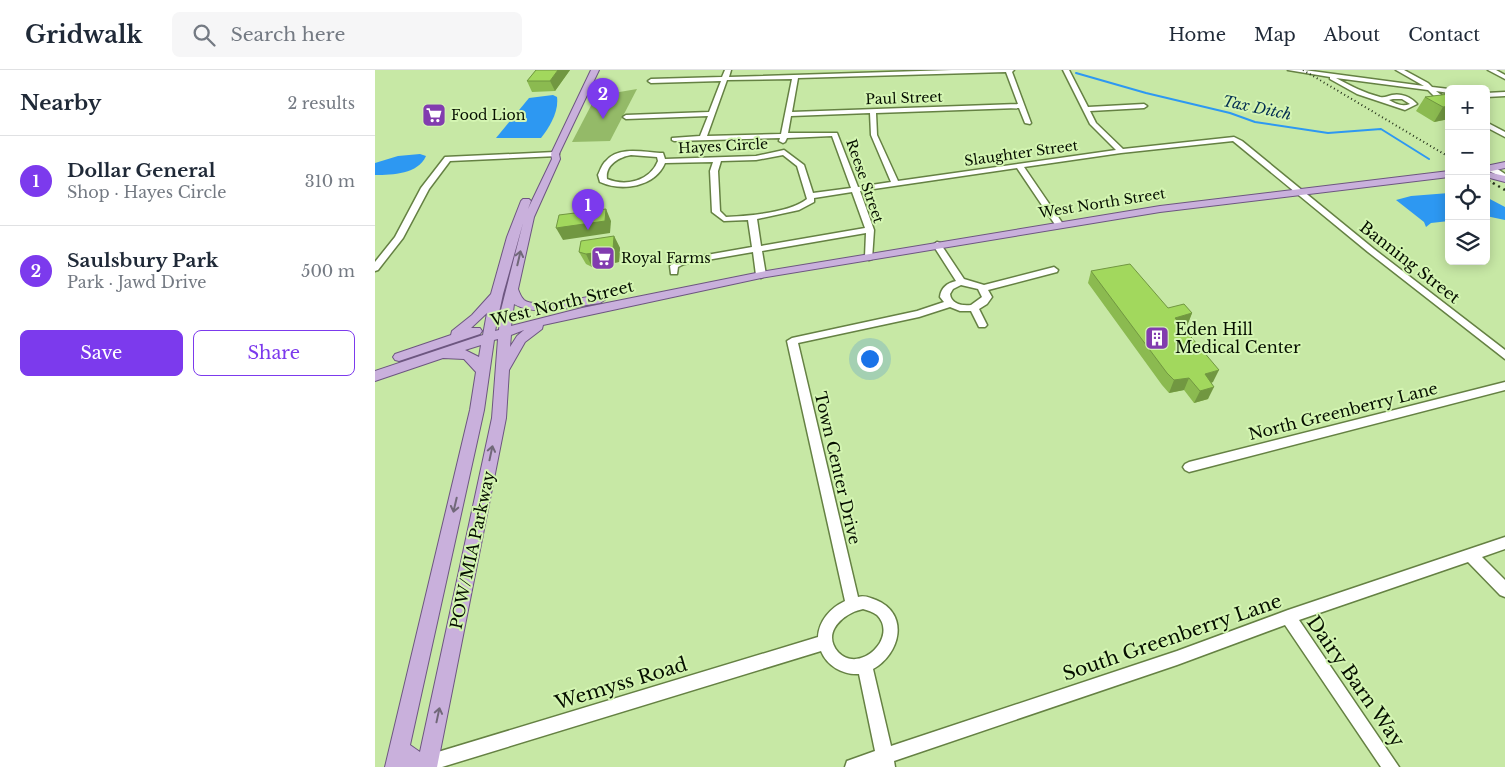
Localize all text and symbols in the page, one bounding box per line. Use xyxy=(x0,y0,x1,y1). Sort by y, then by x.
search box xyxy=(172,12,522,57)
text: Gridwalk xyxy=(25,20,142,49)
icon: search xyxy=(190,21,218,49)
text: Search here xyxy=(230,23,345,46)
text: Home xyxy=(1168,24,1226,46)
text: Map xyxy=(1254,24,1296,46)
text: About xyxy=(1324,24,1380,46)
text: Contact xyxy=(1408,24,1480,46)
pin: 2 xyxy=(587,78,619,119)
map controls xyxy=(1445,85,1490,265)
button: + xyxy=(1445,85,1490,130)
street label: Paul Street xyxy=(865,88,944,108)
text: Nearby xyxy=(20,90,101,116)
water label: Tax Ditch xyxy=(1221,91,1294,124)
text: 2 results xyxy=(287,93,355,113)
supermarket icon: Food Lion xyxy=(421,102,447,128)
place label: Food Lion xyxy=(451,106,526,124)
button: − xyxy=(1445,130,1490,175)
street label: Hayes Circle xyxy=(678,135,768,157)
street label: Slaughter Street xyxy=(963,136,1080,170)
street label: Reese Street xyxy=(842,137,888,226)
text: Dollar General xyxy=(67,159,215,182)
text: 1 xyxy=(33,171,39,191)
text: 310 m xyxy=(305,171,355,191)
button: locate xyxy=(1445,175,1490,220)
text: Shop · Hayes Circle xyxy=(67,182,226,202)
street label: West North Street xyxy=(1036,184,1167,222)
pin: 1 xyxy=(572,189,604,230)
street label: Banning Street xyxy=(1356,217,1464,307)
button: layers xyxy=(1445,220,1490,265)
supermarket icon: Royal Farms xyxy=(590,245,616,271)
text: Saulsbury Park xyxy=(67,249,219,272)
place label: Royal Farms xyxy=(621,249,711,267)
one-way arrow xyxy=(515,251,524,267)
text: 2 xyxy=(31,261,41,281)
text: 500 m xyxy=(301,261,355,281)
text: Park · Jawd Drive xyxy=(67,272,207,292)
street label: West North Street xyxy=(488,276,635,331)
place label: Eden Hill Medical Center xyxy=(1175,319,1301,357)
building icon: Eden Hill Medical Center xyxy=(1144,325,1170,351)
button: Save xyxy=(20,330,183,376)
button: Share xyxy=(193,330,355,376)
your location xyxy=(857,346,883,372)
street label: North Greenberry Lane xyxy=(1246,378,1440,444)
street label: Town Center Drive xyxy=(811,390,865,546)
one-way arrow xyxy=(487,446,497,462)
street label: POW/MIA Parkway xyxy=(445,468,499,631)
one-way arrow xyxy=(450,497,459,513)
street label: South Greenberry Lane xyxy=(1060,589,1285,686)
street label: Dairy Barn Way xyxy=(1302,611,1409,751)
street label: Wemyss Road xyxy=(551,652,690,715)
one-way arrow xyxy=(433,708,443,724)

